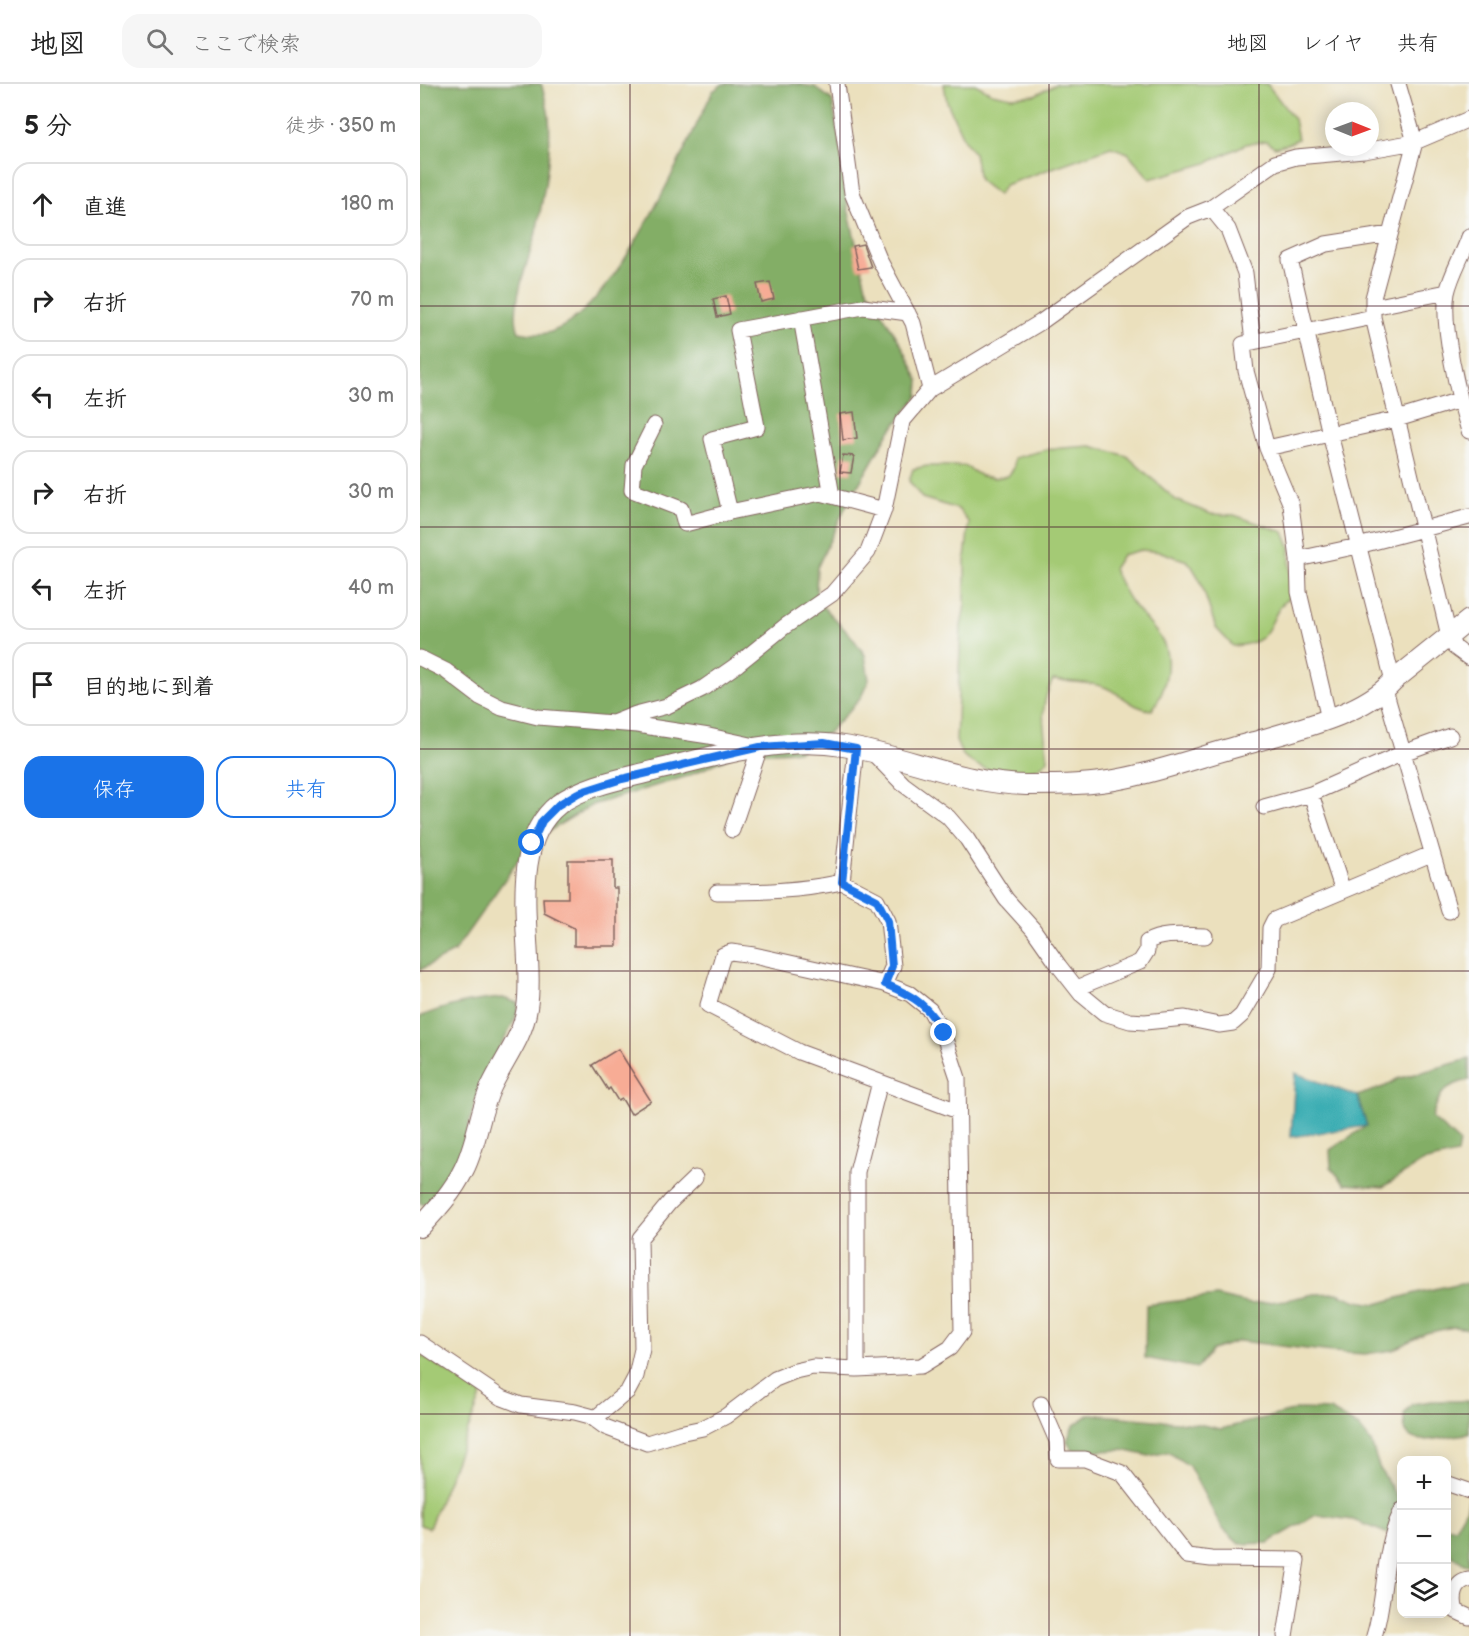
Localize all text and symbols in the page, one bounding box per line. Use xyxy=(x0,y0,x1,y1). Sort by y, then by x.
search box xyxy=(122,14,542,68)
icon: search xyxy=(143,25,176,58)
text: 地図 xyxy=(30,28,86,61)
text: ここで検索 xyxy=(191,31,301,58)
text: 地図 xyxy=(1227,31,1269,56)
text: レイヤ xyxy=(1302,31,1364,56)
text: 共有 xyxy=(1397,31,1439,56)
north arrow xyxy=(1325,102,1379,156)
text: 5 分 xyxy=(24,111,72,142)
text: 徒歩 · 350 m xyxy=(286,114,396,138)
icon: ahead xyxy=(26,188,59,221)
text: 180 m xyxy=(341,192,394,216)
text: 直進 xyxy=(83,194,127,221)
icon: right xyxy=(26,284,59,317)
text: 70 m xyxy=(350,288,394,312)
text: 右折 xyxy=(83,290,127,317)
icon: left xyxy=(26,380,59,413)
text: 30 m xyxy=(348,384,394,408)
text: 左折 xyxy=(83,386,127,413)
icon: right xyxy=(26,476,59,509)
text: 30 m xyxy=(348,480,394,504)
text: 右折 xyxy=(83,482,127,509)
icon: left xyxy=(26,572,59,605)
text: 40 m xyxy=(348,576,394,600)
text: 左折 xyxy=(83,578,127,605)
icon: arrive xyxy=(26,668,59,701)
text: 目的地に到着 xyxy=(83,674,215,701)
button: 保存 xyxy=(24,756,204,818)
button: 共有 xyxy=(216,756,396,818)
route start xyxy=(518,829,544,855)
route end xyxy=(930,1019,956,1045)
map controls xyxy=(1397,1456,1451,1618)
button: + xyxy=(1397,1456,1451,1510)
button: − xyxy=(1397,1510,1451,1564)
button: layers xyxy=(1397,1564,1451,1618)

